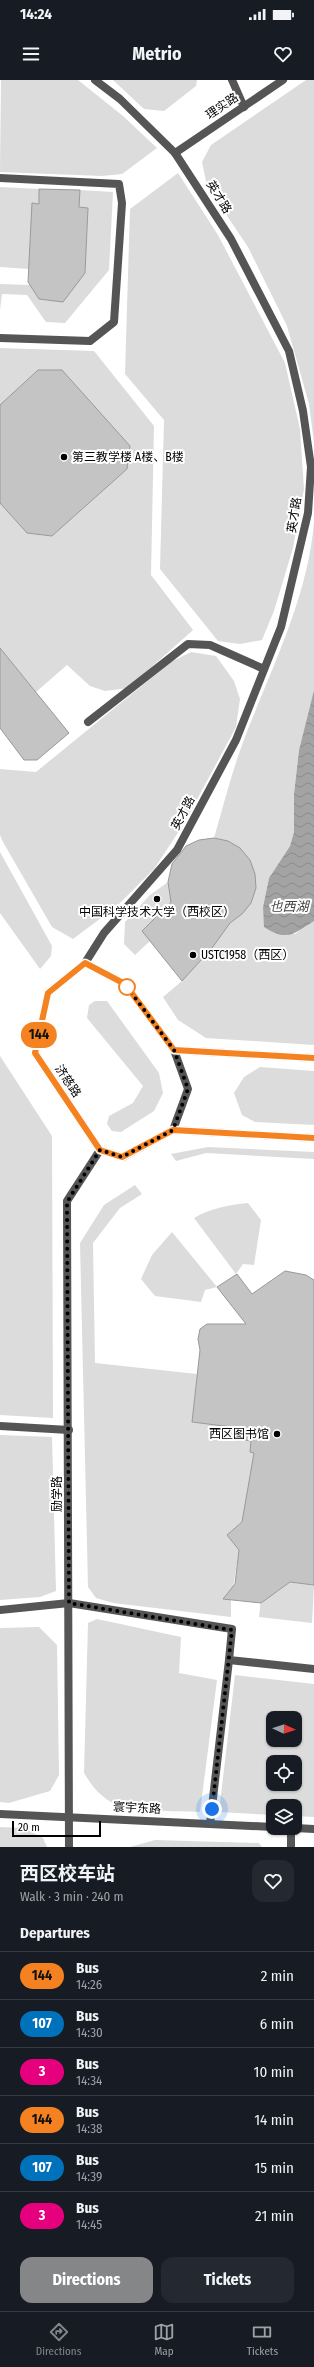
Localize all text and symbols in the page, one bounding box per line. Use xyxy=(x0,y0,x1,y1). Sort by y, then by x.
text: 14:24 xyxy=(20,5,52,23)
icon: menu xyxy=(20,43,42,65)
text: Metrio xyxy=(132,43,182,65)
icon: heart xyxy=(272,43,294,65)
street label: 理实路 xyxy=(203,90,241,122)
street label: 英才路 xyxy=(204,178,234,216)
place label: 第三教学楼 A楼、B楼 xyxy=(72,450,184,464)
marker: 第三教学楼 A楼、B楼 xyxy=(59,452,69,462)
street label: 英才路 xyxy=(284,496,304,534)
street label: 英才路 xyxy=(168,794,198,832)
marker: 中国科学技术大学（西校区） xyxy=(152,894,162,904)
water label: 也西湖 xyxy=(269,899,310,914)
place label: 中国科学技术大学（西校区） xyxy=(79,905,235,919)
place label: USTC1958（西区） xyxy=(201,948,294,962)
marker: USTC1958（西区） xyxy=(188,950,198,960)
unlabelled marker xyxy=(118,978,136,996)
line badge: 144 xyxy=(16,1022,62,1048)
text: 144 xyxy=(29,1026,49,1043)
street label: 济慈路 xyxy=(52,1062,84,1100)
place label: 西区图书馆 xyxy=(209,1427,269,1441)
marker: 西区图书馆 xyxy=(272,1429,282,1439)
street label: 励学路 xyxy=(50,1476,64,1512)
north arrow xyxy=(266,1711,302,1747)
map controls xyxy=(266,1711,302,1835)
button: locate xyxy=(266,1755,302,1791)
your location xyxy=(202,1799,222,1819)
button: layers xyxy=(266,1799,302,1835)
street label: 寰宇东路 xyxy=(113,1800,161,1816)
scale bar xyxy=(12,1819,101,1838)
text: 20 m xyxy=(18,1821,40,1834)
button: heart xyxy=(252,1860,294,1902)
text: 西区校车站 xyxy=(20,1862,115,1885)
text: Walk · 3 min · 240 m xyxy=(20,1889,123,1904)
text: Departures xyxy=(20,1924,90,1942)
text: Bus xyxy=(76,1959,99,1977)
text: 144 xyxy=(32,1967,52,1984)
text: 2 min xyxy=(261,1967,294,1985)
text: 14:26 xyxy=(76,1977,102,1992)
text: Bus xyxy=(76,2007,99,2025)
text: 107 xyxy=(32,2015,52,2032)
text: 6 min xyxy=(260,2015,294,2033)
text: 14:30 xyxy=(76,2025,103,2040)
text: Bus xyxy=(76,2055,99,2073)
text: 3 xyxy=(39,2063,45,2080)
text: 10 min xyxy=(254,2063,294,2081)
text: 14:34 xyxy=(76,2073,102,2088)
text: Bus xyxy=(76,2103,99,2121)
text: 144 xyxy=(32,2111,52,2128)
text: 14 min xyxy=(254,2111,294,2129)
text: 14:38 xyxy=(76,2121,103,2136)
text: Bus xyxy=(76,2151,99,2169)
text: 107 xyxy=(32,2159,52,2176)
text: 15 min xyxy=(255,2159,294,2177)
text: 14:39 xyxy=(76,2169,102,2184)
text: Bus xyxy=(76,2199,99,2217)
text: 3 xyxy=(39,2207,45,2224)
text: 21 min xyxy=(255,2207,294,2225)
text: 14:45 xyxy=(76,2217,102,2232)
button: Directions xyxy=(20,2257,153,2303)
button: Tickets xyxy=(161,2257,294,2303)
tab: Directions xyxy=(36,2321,81,2358)
tab: Map xyxy=(153,2321,175,2358)
tab: Tickets xyxy=(247,2321,278,2358)

